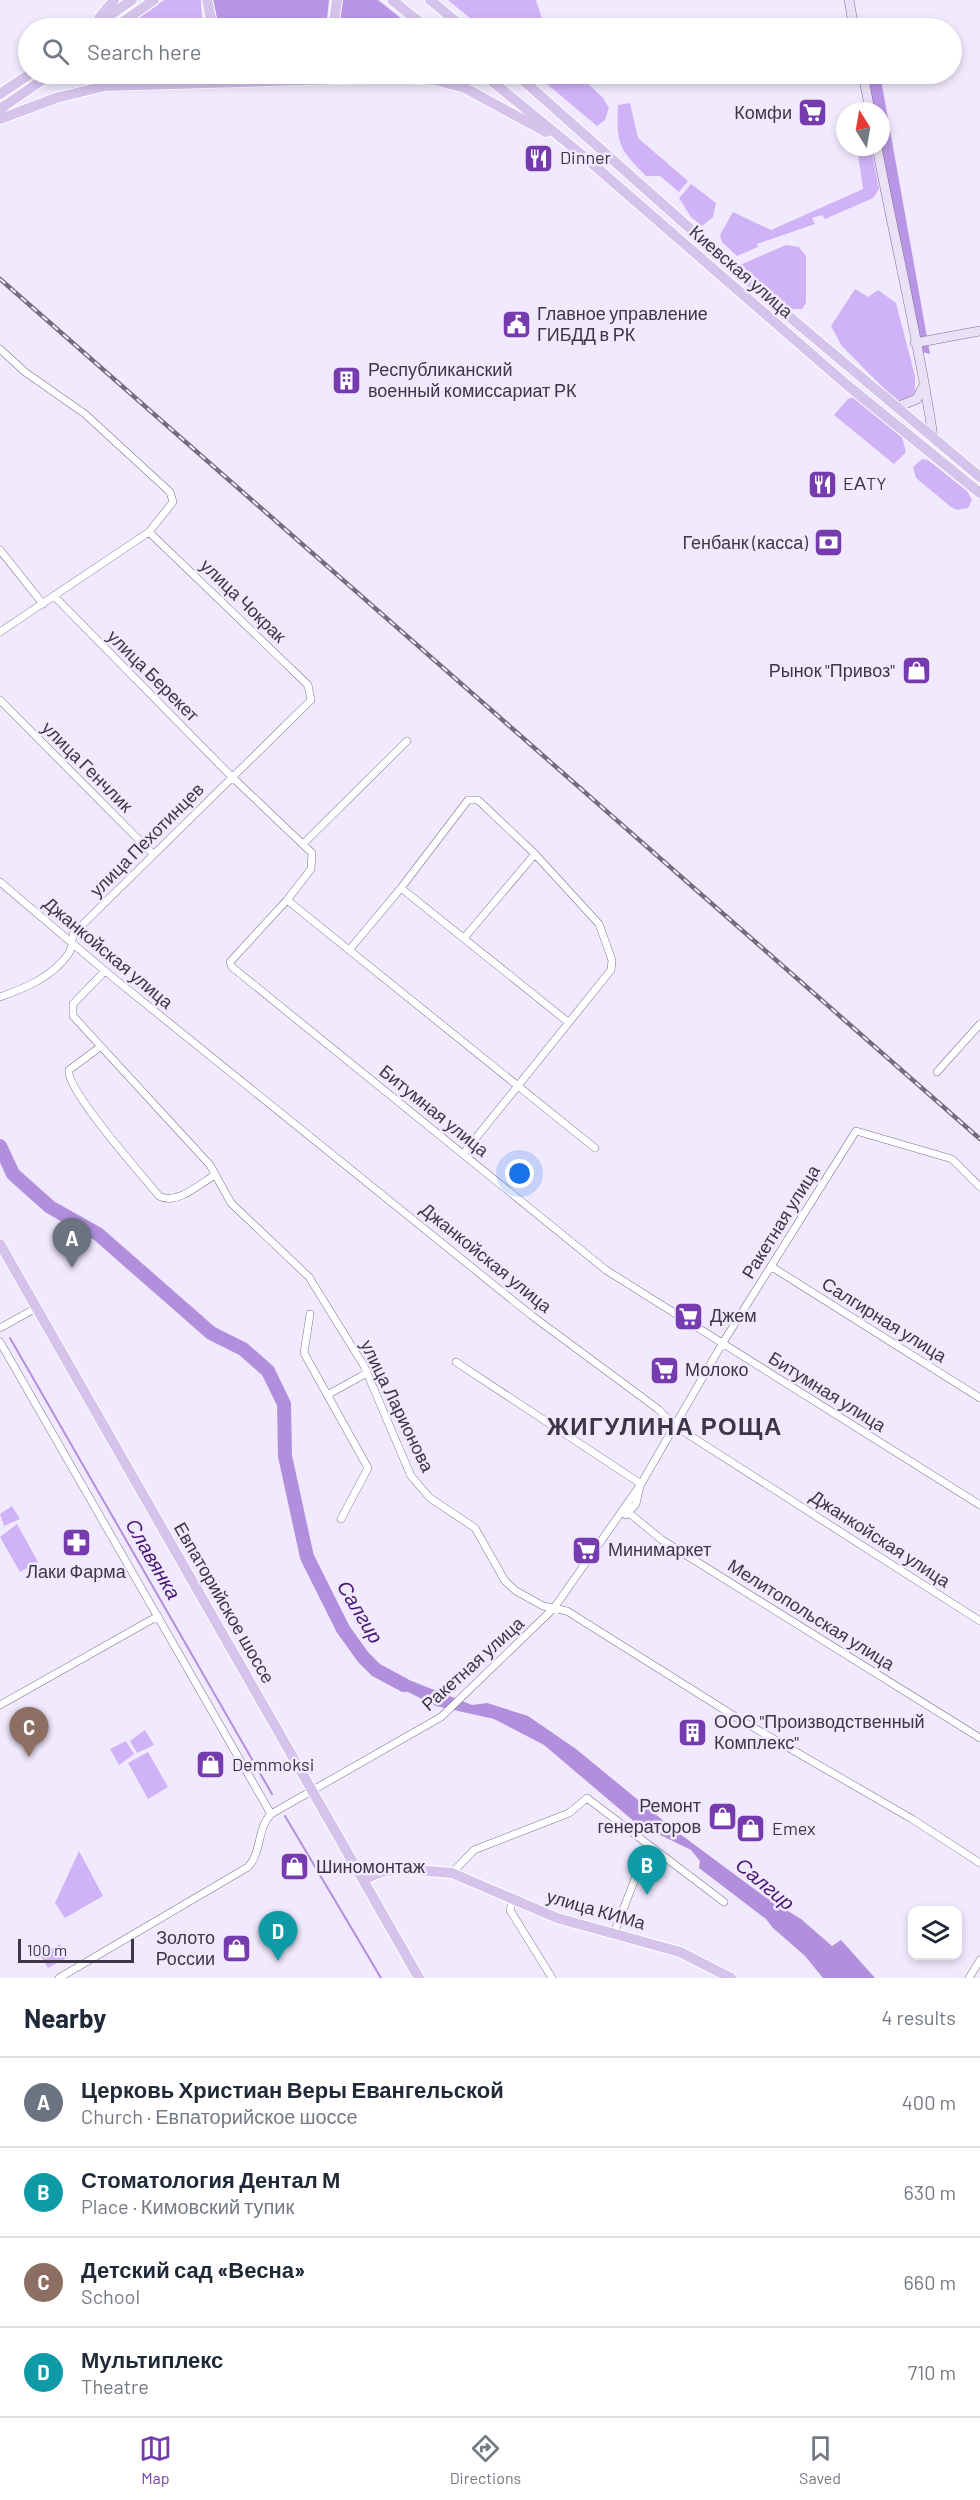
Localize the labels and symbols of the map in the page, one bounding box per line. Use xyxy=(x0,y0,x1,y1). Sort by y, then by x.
supermarket icon: Комфи xyxy=(797,97,829,129)
place label: Комфи xyxy=(734,101,792,123)
north arrow xyxy=(836,102,890,156)
restaurant icon: Dinner xyxy=(523,142,555,174)
place label: Dinner xyxy=(560,146,612,168)
street label: Киевская улица xyxy=(685,220,799,323)
place label: Главное управление ГИБДД в РК xyxy=(537,302,708,345)
public building icon: Главное управление ГИБДД в РК xyxy=(500,308,532,340)
place label: Республиканский военный комиссариат РК xyxy=(368,358,577,401)
building icon: Республиканский военный комиссариат РК xyxy=(331,364,363,396)
restaurant icon: EАTY xyxy=(806,468,838,500)
place label: EАTY xyxy=(843,472,886,494)
bank icon: Генбанк (касса) xyxy=(813,527,845,559)
place label: Генбанк (касса) xyxy=(682,531,808,553)
street label: улица Чокрак xyxy=(196,554,291,647)
street label: улица Берекет xyxy=(103,625,204,726)
shop icon: Рынок "Привоз" xyxy=(900,655,932,687)
place label: Рынок "Привоз" xyxy=(769,659,895,681)
street label: улица Генчлик xyxy=(38,716,138,816)
street label: улица Пехотинцев xyxy=(85,778,208,901)
street label: Джанкойская улица xyxy=(39,892,179,1014)
street label: Битумная улица xyxy=(376,1059,494,1162)
your location xyxy=(505,1159,534,1188)
street label: Ракетная улица xyxy=(736,1160,824,1282)
street label: Джанкойская улица xyxy=(417,1198,557,1318)
pin: A xyxy=(52,1218,92,1268)
street label: Салгирная улица xyxy=(818,1272,952,1367)
supermarket icon: Джем xyxy=(673,1300,705,1332)
place label: Джем xyxy=(710,1304,757,1326)
street label: улица Ларионова xyxy=(356,1336,440,1476)
street label: Битумная улица xyxy=(765,1346,891,1437)
supermarket icon: Молоко xyxy=(648,1354,680,1386)
place label: Молоко xyxy=(685,1358,749,1380)
district label: ЖИГУЛИНА РОЩА xyxy=(546,1411,783,1440)
street label: Джанкойская улица xyxy=(806,1485,955,1592)
water label: Славянка xyxy=(121,1514,187,1603)
street label: Евпаторийское шоссе xyxy=(170,1518,280,1687)
pharmacy icon: Лаки Фарма xyxy=(60,1527,92,1559)
supermarket icon: Минимаркет xyxy=(571,1534,603,1566)
place label: Минимаркет xyxy=(608,1538,711,1560)
street label: Мелитопольская улица xyxy=(724,1554,900,1675)
place label: Лаки Фарма xyxy=(26,1560,127,1582)
water label: Салгир xyxy=(333,1576,389,1647)
street label: Ракетная улица xyxy=(417,1611,529,1715)
pin: C xyxy=(9,1708,48,1757)
place label: ООО "Производственный Комплекс" xyxy=(714,1710,925,1753)
building icon: ООО "Производственный Комплекс" xyxy=(677,1716,709,1748)
shop icon: Demmoksi xyxy=(195,1749,227,1781)
place label: Demmoksi xyxy=(232,1753,314,1775)
place label: Ремонт генераторов xyxy=(598,1794,701,1837)
shop icon: Ремонт генераторов xyxy=(706,1800,738,1832)
shop icon: Emex xyxy=(735,1813,767,1845)
place label: Emex xyxy=(772,1817,816,1839)
pin: B xyxy=(628,1846,666,1895)
shop icon: Шиномонтаж xyxy=(279,1851,311,1883)
water label: Салгир xyxy=(732,1852,800,1915)
place label: Шиномонтаж xyxy=(316,1855,425,1877)
street label: улица КИМа xyxy=(544,1884,649,1934)
pin: D xyxy=(258,1912,298,1961)
place label: Золото России xyxy=(156,1926,215,1969)
shop icon: Золото России xyxy=(220,1932,252,1964)
scale bar xyxy=(18,1936,134,1964)

